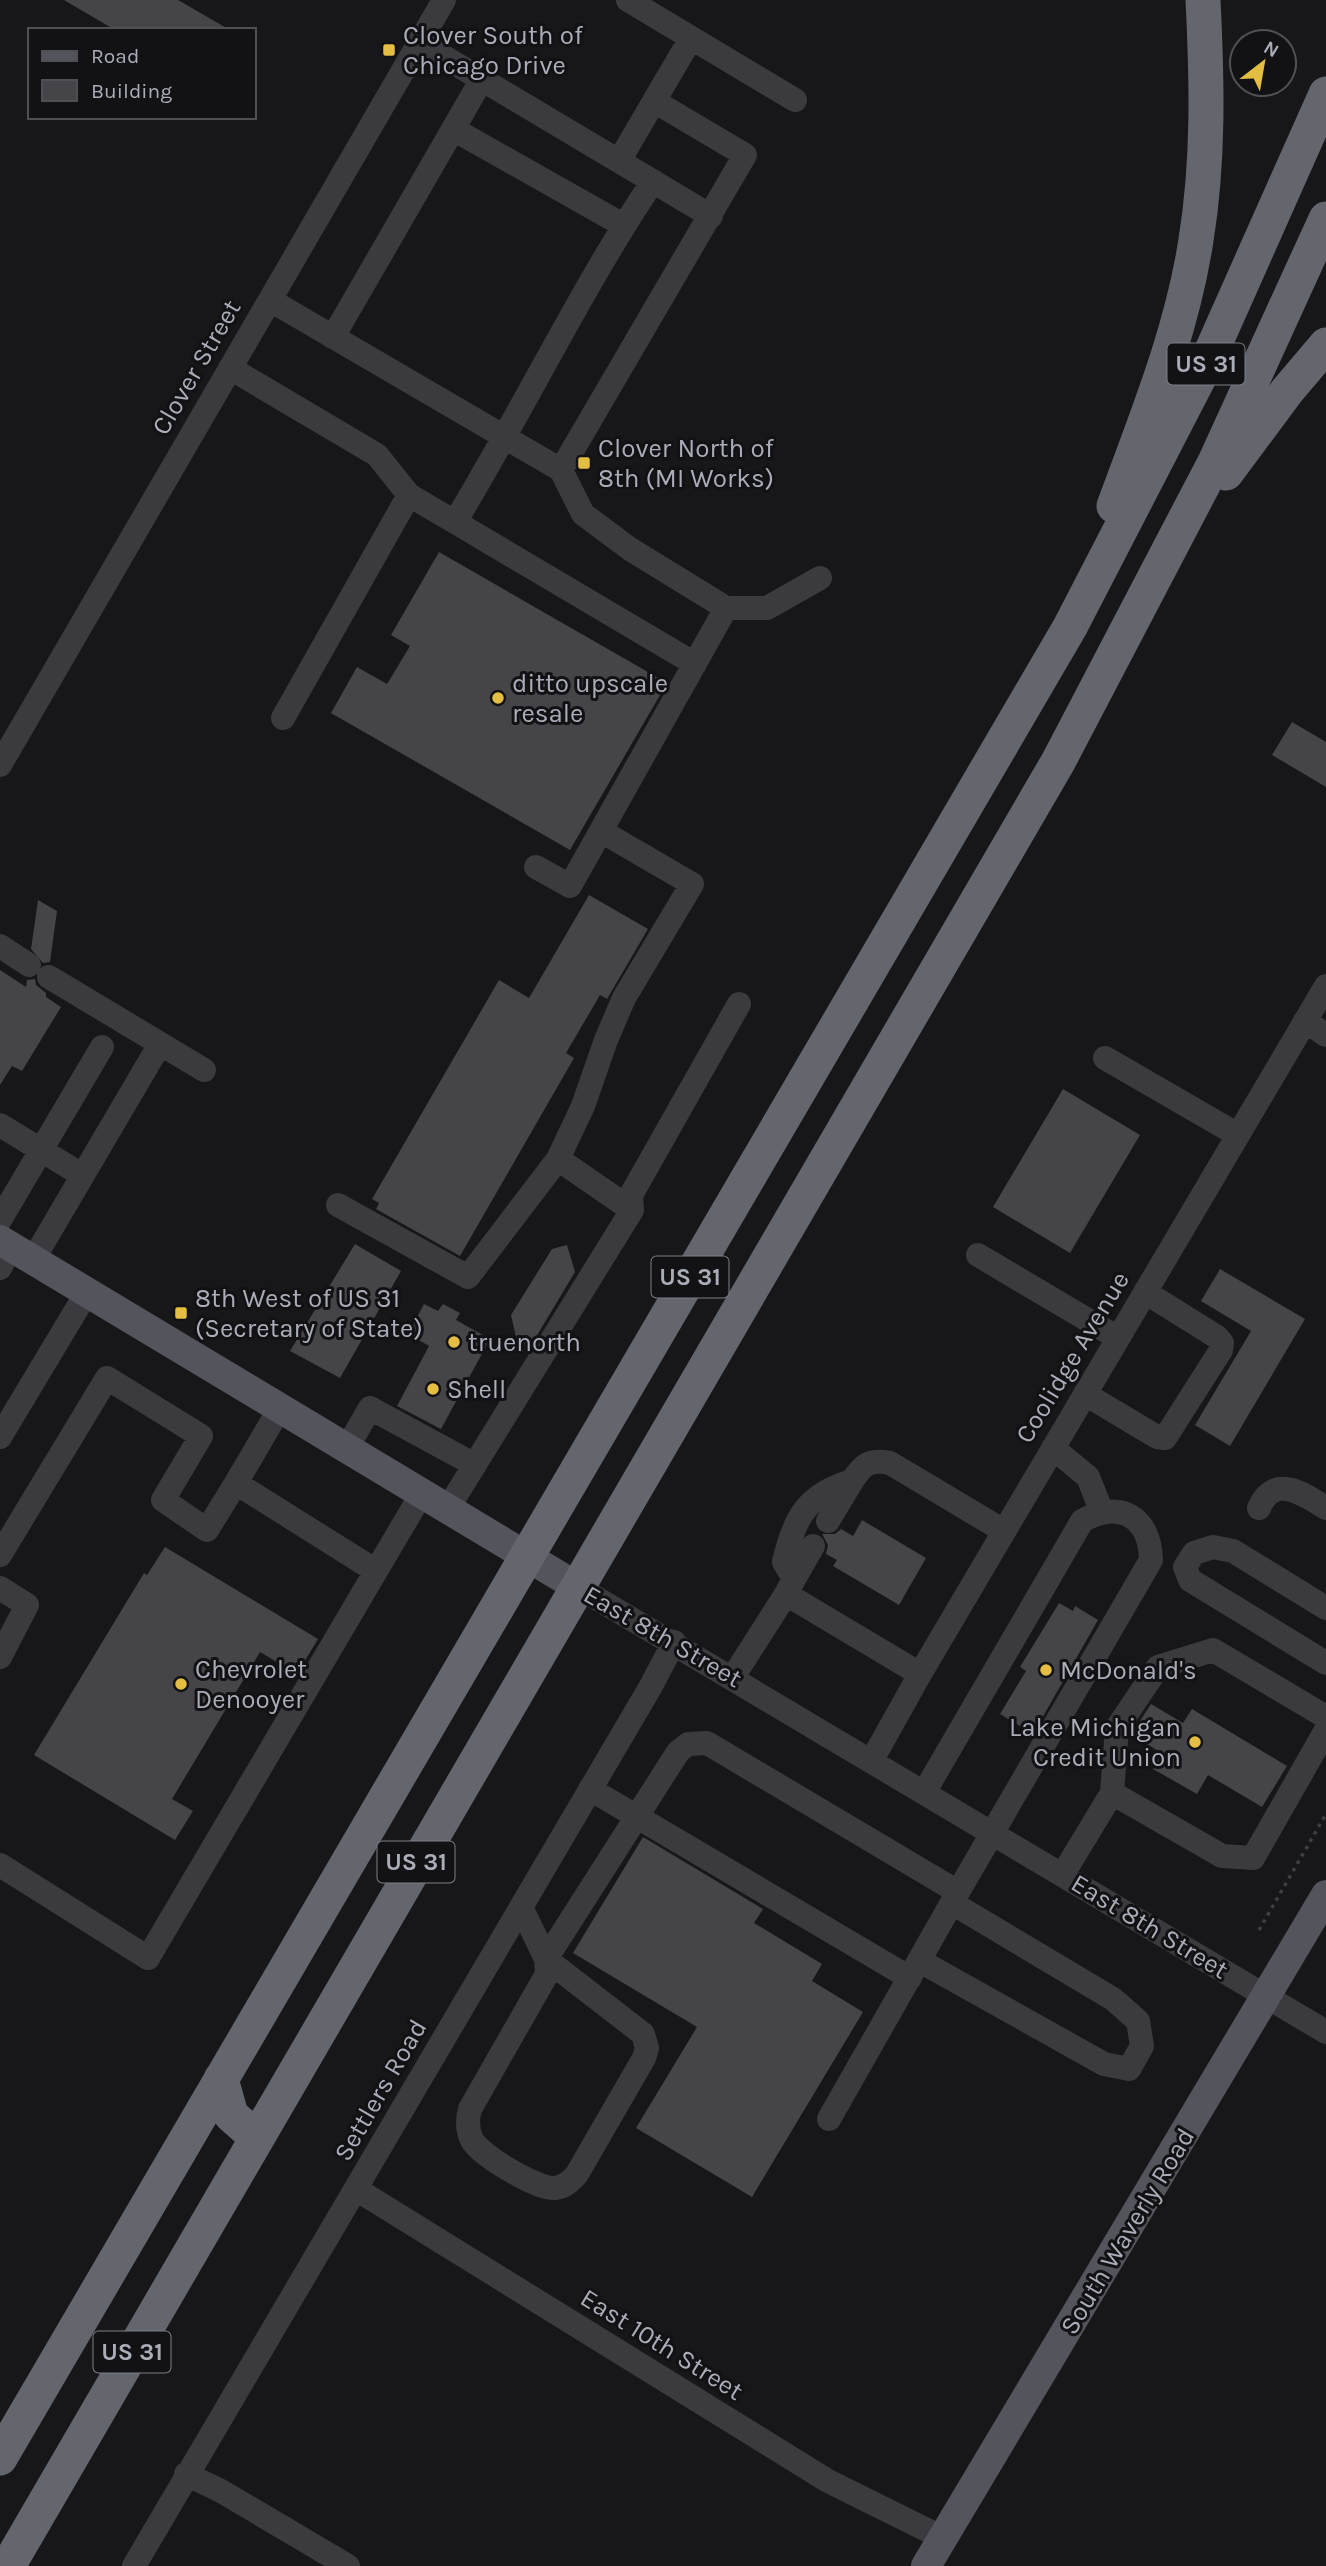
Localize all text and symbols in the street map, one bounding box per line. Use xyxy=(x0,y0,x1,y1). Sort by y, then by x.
place label: Clover South of Chicago Drive xyxy=(403,20,584,81)
legend xyxy=(28,28,256,119)
north arrow xyxy=(1228,28,1298,98)
text: N xyxy=(1260,36,1283,62)
marker: Clover South of Chicago Drive xyxy=(381,42,397,58)
text: Road xyxy=(91,44,139,68)
text: Building xyxy=(91,79,172,103)
street label: Clover Street xyxy=(145,294,248,440)
road number: US 31 xyxy=(1168,344,1244,384)
place label: Clover North of 8th (MI Works) xyxy=(598,433,775,494)
marker: Clover North of 8th (MI Works) xyxy=(576,455,592,471)
place label: ditto upscale resale xyxy=(512,668,668,729)
marker: ditto upscale resale xyxy=(490,690,506,706)
road number: US 31 xyxy=(652,1256,728,1297)
street label: Coolidge Avenue xyxy=(1009,1266,1136,1449)
place label: 8th West of US 31 (Secretary of State) xyxy=(195,1283,423,1344)
marker: 8th West of US 31 (Secretary of State) xyxy=(173,1305,189,1321)
place label: truenorth xyxy=(468,1327,581,1358)
marker: truenorth xyxy=(446,1334,462,1350)
place label: Shell xyxy=(447,1374,506,1405)
marker: Shell xyxy=(425,1381,441,1397)
street label: East 8th Street xyxy=(578,1579,748,1694)
place label: Chevrolet Denooyer xyxy=(195,1654,307,1715)
place label: McDonald's xyxy=(1060,1655,1197,1686)
marker: McDonald's xyxy=(1038,1662,1054,1678)
marker: Chevrolet Denooyer xyxy=(173,1676,189,1692)
place label: Lake Michigan Credit Union xyxy=(1009,1712,1181,1773)
marker: Lake Michigan Credit Union xyxy=(1187,1734,1203,1750)
road number: US 31 xyxy=(378,1842,454,1882)
street label: East 8th Street xyxy=(1066,1867,1234,1986)
street label: Settlers Road xyxy=(327,2014,433,2167)
street label: South Waverly Road xyxy=(1054,2122,1201,2340)
street label: East 10th Street xyxy=(575,2282,749,2407)
road number: US 31 xyxy=(94,2332,170,2372)

